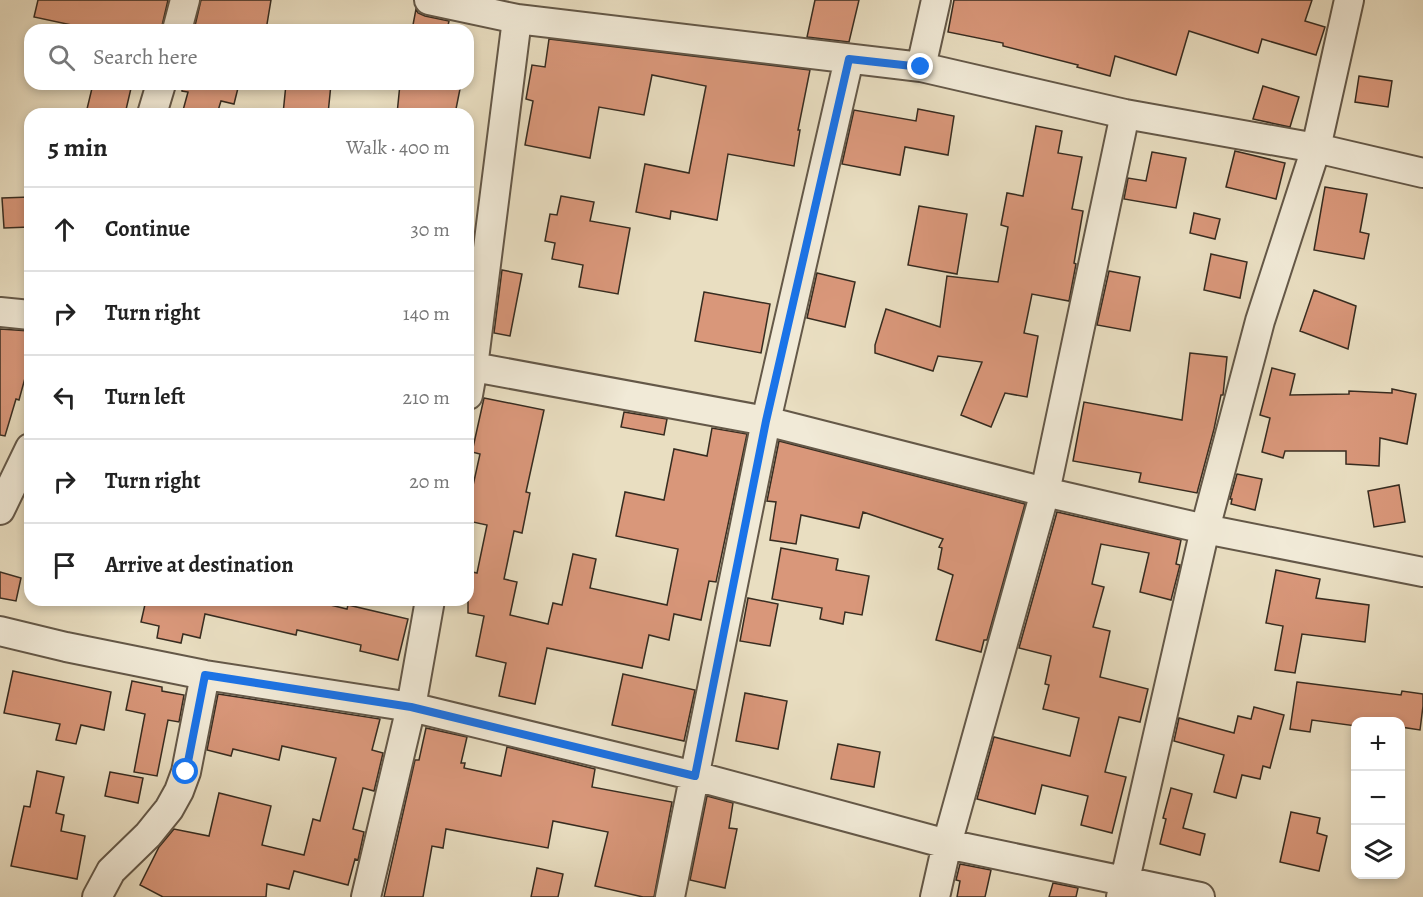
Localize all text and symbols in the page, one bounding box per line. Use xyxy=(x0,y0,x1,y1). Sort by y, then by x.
search box xyxy=(24,24,474,90)
icon: search xyxy=(45,41,78,74)
text: Search here xyxy=(93,42,198,72)
route end xyxy=(907,53,933,79)
text: 5 min xyxy=(48,130,108,165)
text: Walk · 400 m xyxy=(346,134,450,161)
icon: ahead xyxy=(48,213,81,246)
text: Continue xyxy=(105,214,190,244)
text: 30 m xyxy=(410,216,450,243)
icon: right xyxy=(48,297,81,330)
text: Turn right xyxy=(105,298,201,328)
text: 140 m xyxy=(403,300,450,327)
icon: left xyxy=(48,381,81,414)
text: Turn left xyxy=(105,382,185,412)
text: 210 m xyxy=(402,384,450,411)
icon: right xyxy=(48,465,81,498)
text: Turn right xyxy=(105,466,201,496)
text: 20 m xyxy=(409,468,450,495)
icon: arrive xyxy=(48,549,81,582)
text: Arrive at destination xyxy=(105,550,294,580)
map controls xyxy=(1351,717,1405,879)
button: + xyxy=(1351,717,1405,771)
route start xyxy=(172,758,198,784)
button: − xyxy=(1351,771,1405,825)
button: layers xyxy=(1351,825,1405,879)

